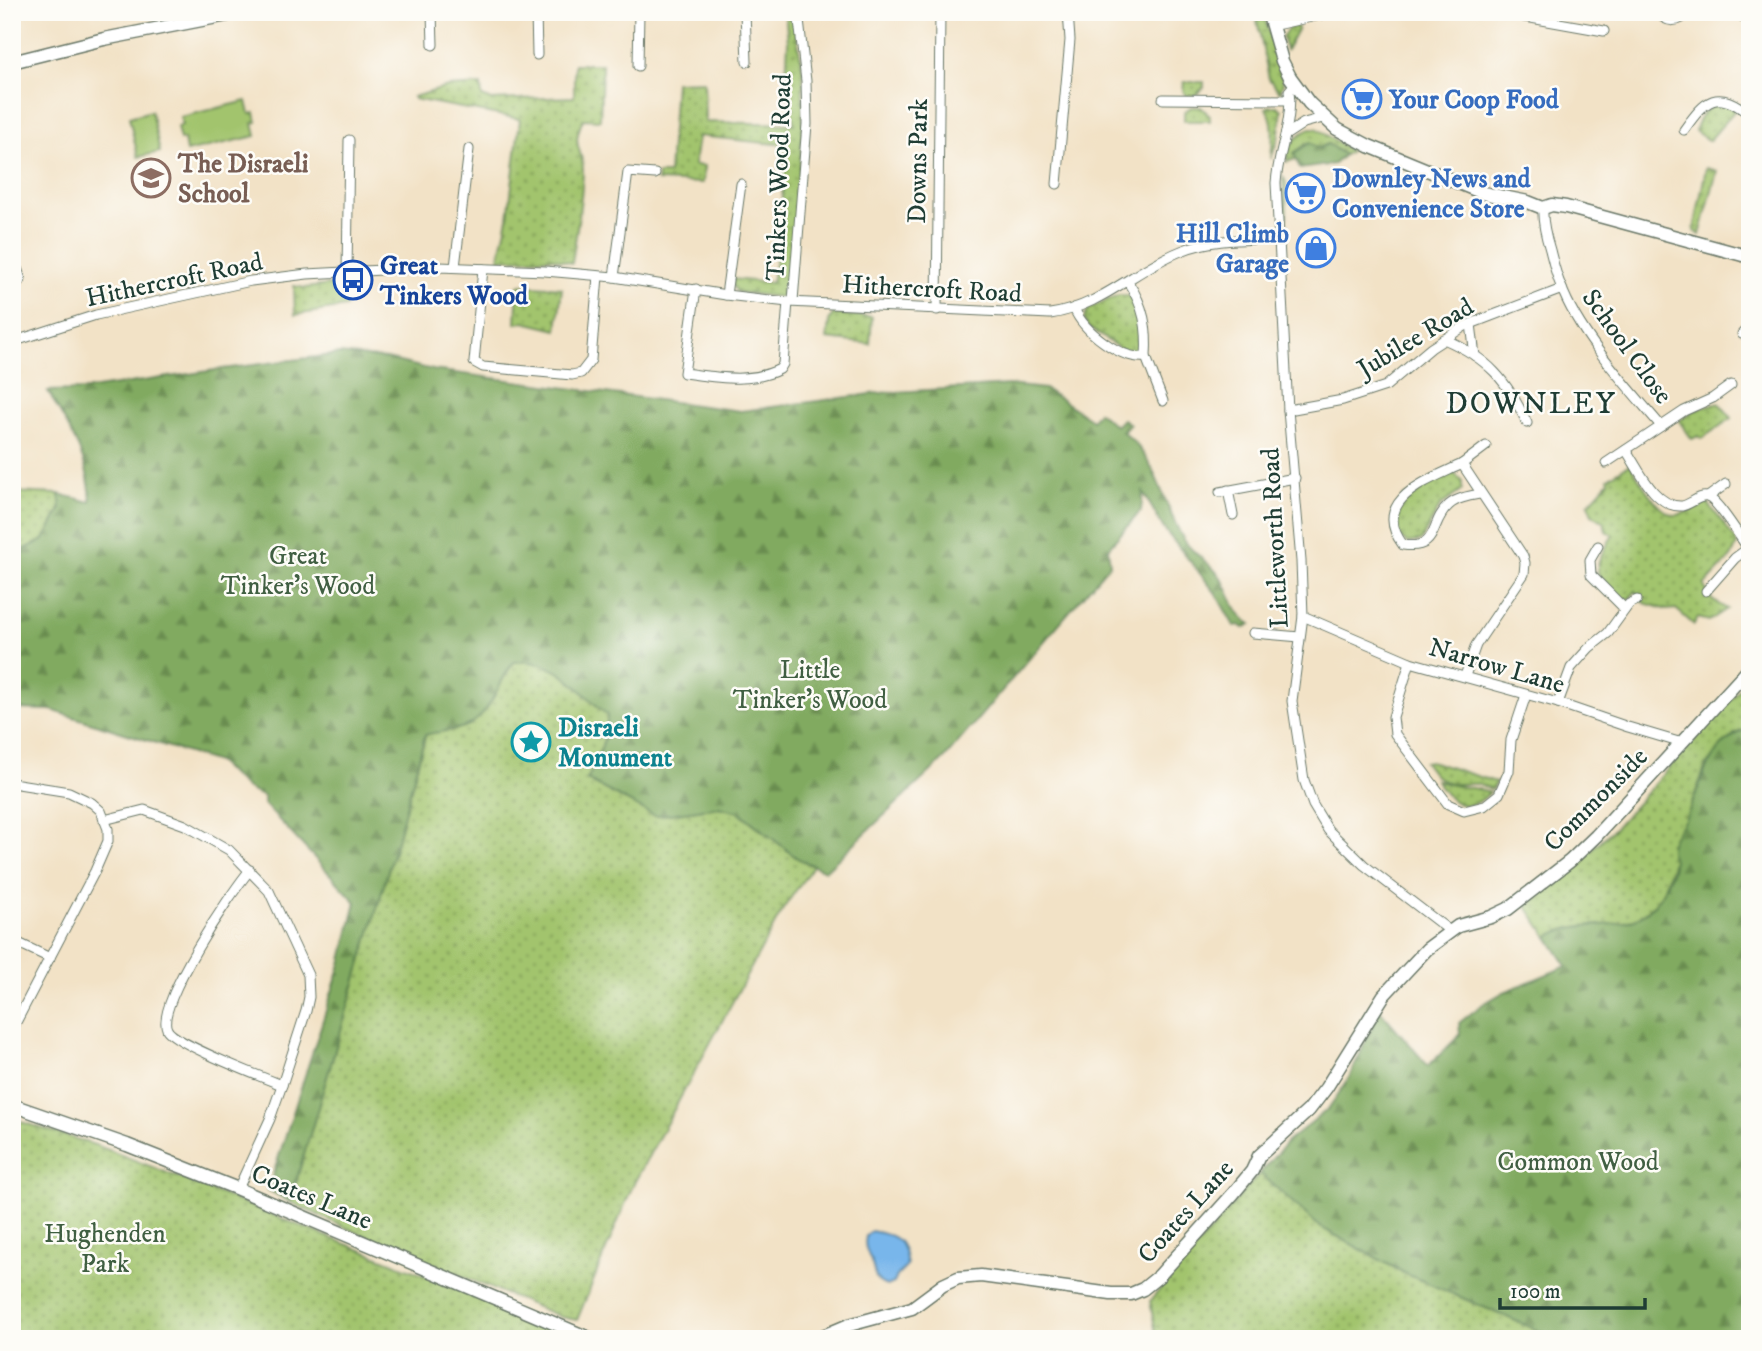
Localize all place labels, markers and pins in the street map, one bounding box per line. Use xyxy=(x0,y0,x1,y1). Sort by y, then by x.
supermarket icon: Your Coop Food xyxy=(1341,78,1383,120)
place label: Your Coop Food xyxy=(1388,84,1560,117)
place label: The Disraeli School xyxy=(177,148,309,211)
school or university icon: The Disraeli School xyxy=(130,157,172,199)
place label: Downley News and Convenience Store xyxy=(1332,163,1532,226)
supermarket icon: Downley News and Convenience Store xyxy=(1284,172,1326,214)
place label: Hill Climb Garage xyxy=(1176,218,1289,281)
shop icon: Hill Climb Garage xyxy=(1295,227,1337,269)
place label: Great Tinkers Wood xyxy=(379,250,529,313)
bus stop icon: Great Tinkers Wood xyxy=(332,259,374,301)
place label: Disraeli Monument xyxy=(558,712,673,775)
place icon: Disraeli Monument xyxy=(510,721,552,763)

